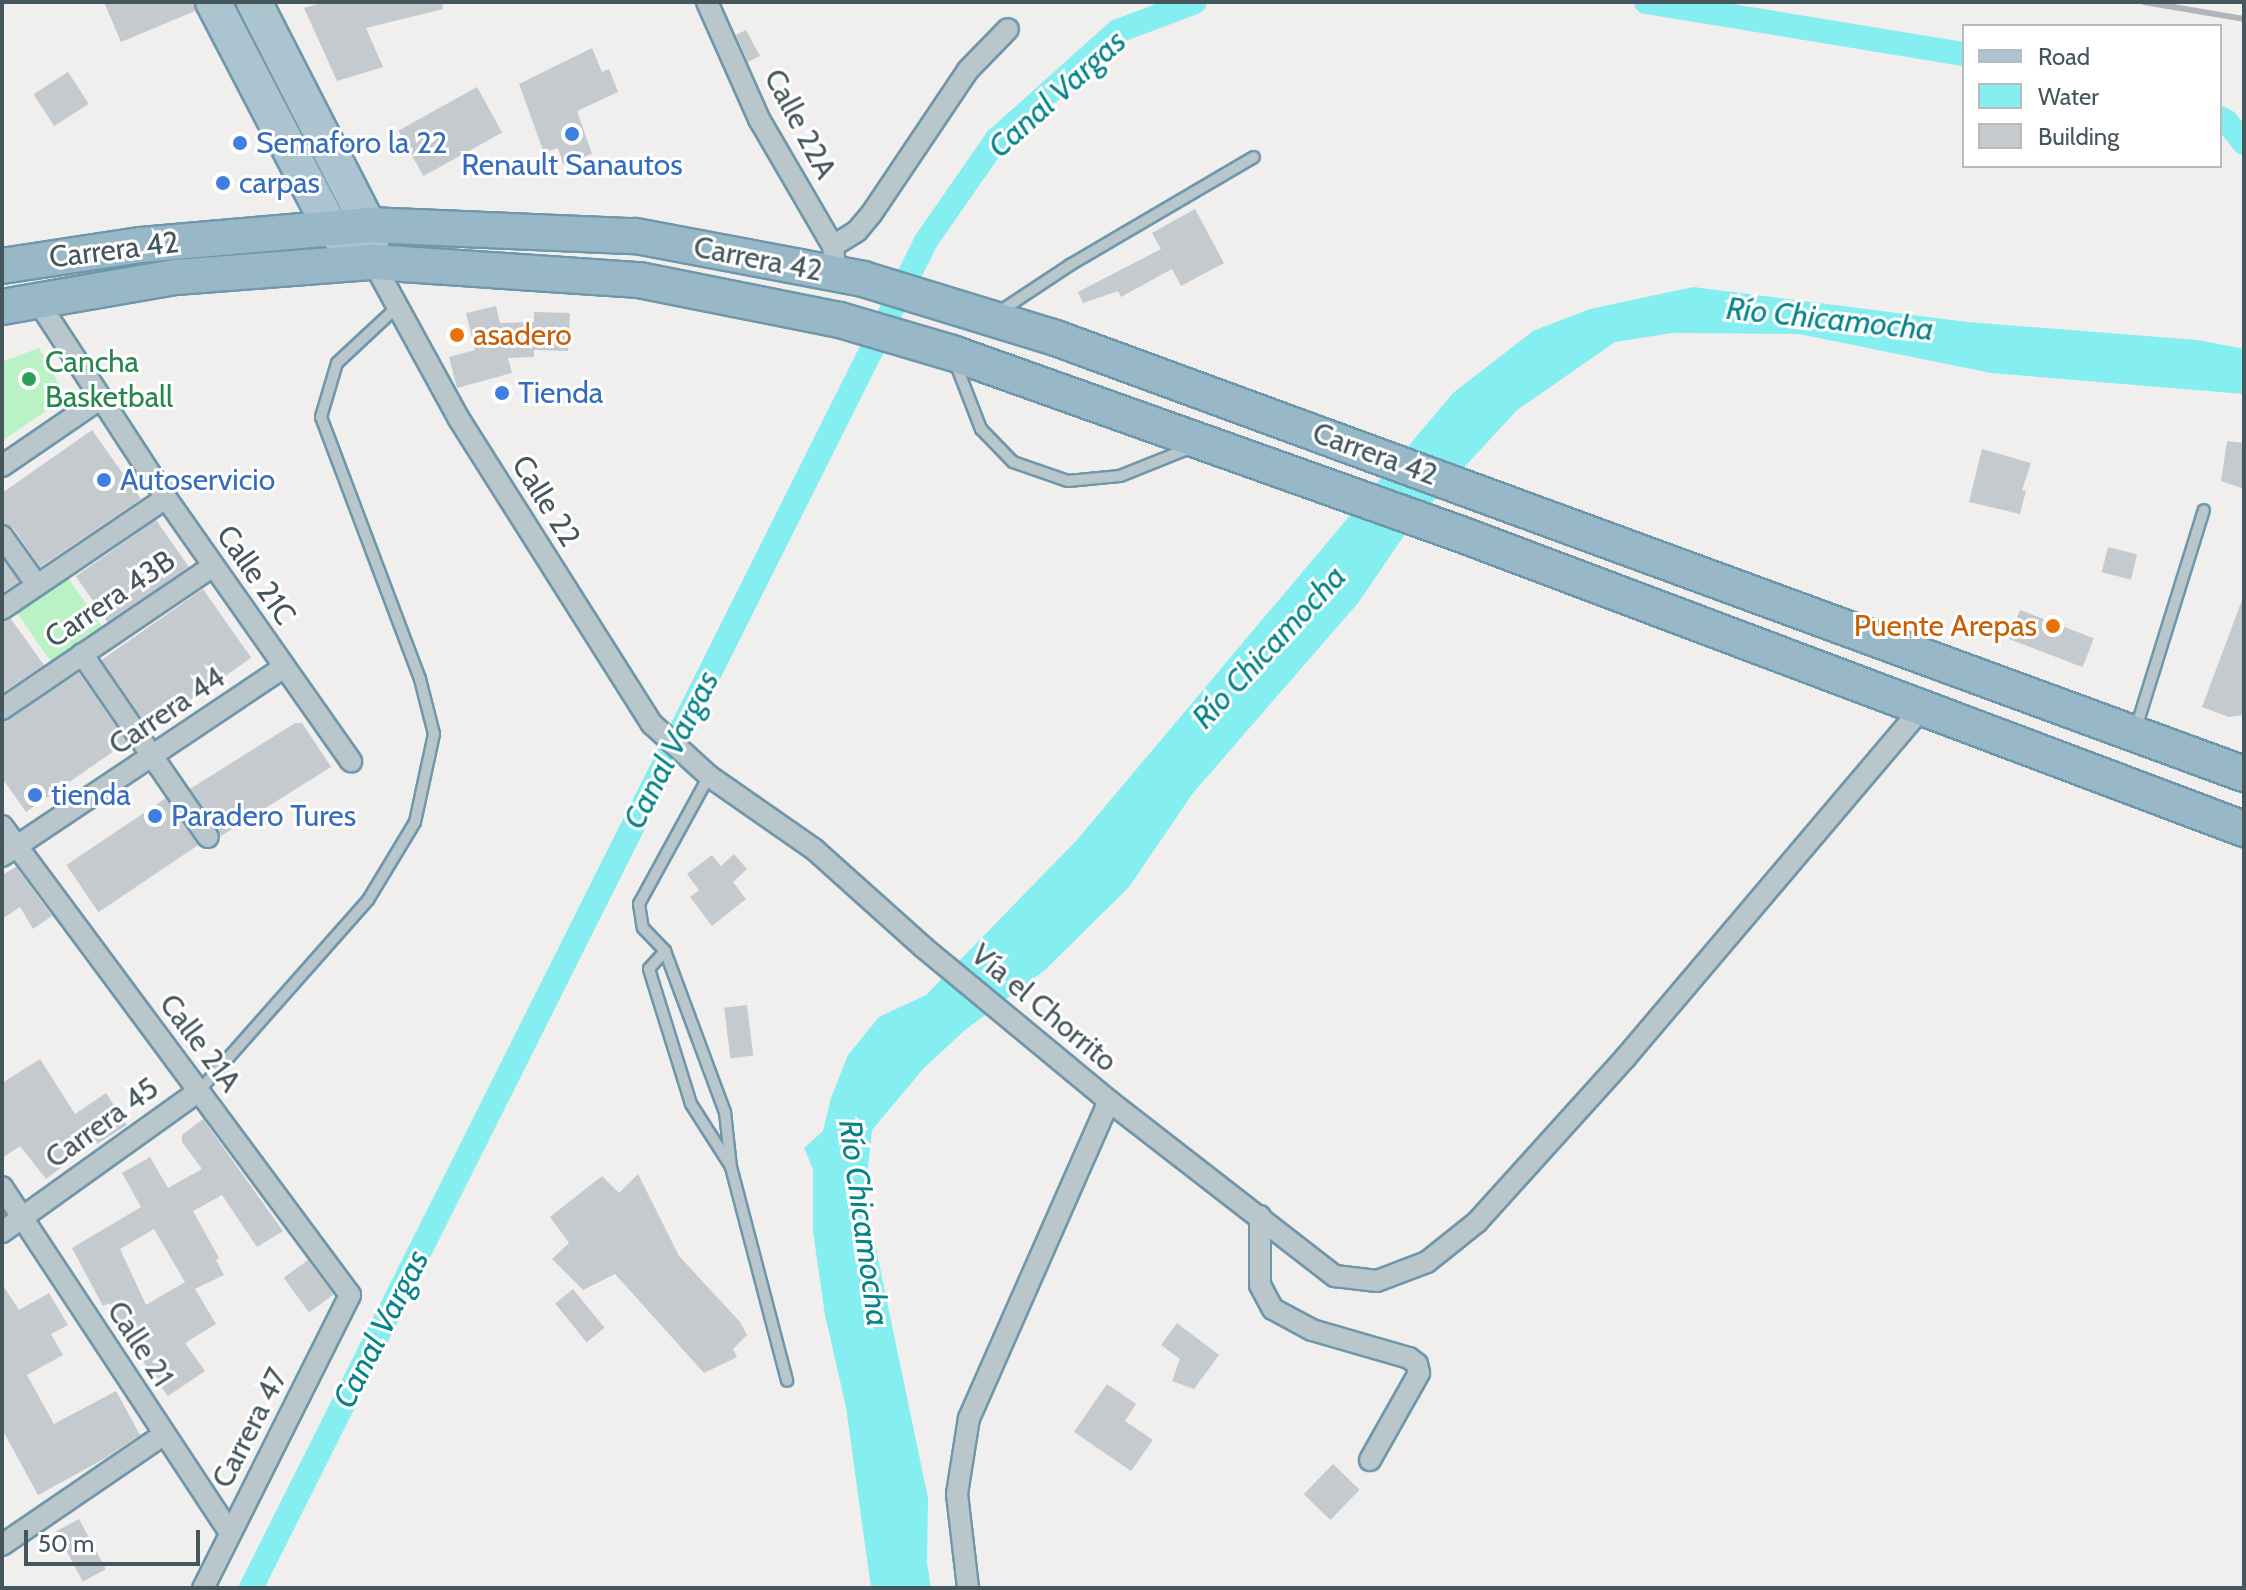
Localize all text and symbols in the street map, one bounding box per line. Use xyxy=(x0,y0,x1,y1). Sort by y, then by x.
water label: Canal Vargas xyxy=(980,22,1134,166)
legend xyxy=(1962,24,2222,168)
text: Road xyxy=(2038,42,2090,71)
street label: Calle 22A xyxy=(756,63,844,185)
text: Water xyxy=(2038,82,2099,111)
text: Building xyxy=(2038,122,2119,151)
place label: Semaforo la 22 xyxy=(256,125,448,161)
marker: Renault Sanautos xyxy=(563,125,581,143)
marker: Semaforo la 22 xyxy=(231,134,249,152)
place label: Renault Sanautos xyxy=(461,147,683,183)
place label: carpas xyxy=(239,165,320,201)
marker: carpas xyxy=(214,174,232,192)
street label: Carrera 42 xyxy=(47,224,181,276)
street label: Carrera 42 xyxy=(691,229,825,289)
water label: Río Chicamocha xyxy=(1724,289,1936,349)
place label: asadero xyxy=(473,317,572,353)
marker: asadero xyxy=(448,326,466,344)
place label: Cancha Basketball xyxy=(45,344,173,414)
marker: Cancha Basketball xyxy=(20,370,38,388)
place label: Tienda xyxy=(518,375,603,411)
marker: Tienda xyxy=(493,384,511,402)
street label: Carrera 42 xyxy=(1308,415,1442,493)
street label: Calle 22 xyxy=(504,449,588,553)
place label: Autoservicio xyxy=(120,462,275,498)
marker: Autoservicio xyxy=(95,471,113,489)
street label: Calle 21C xyxy=(209,518,303,632)
street label: Carrera 43B xyxy=(38,542,182,656)
water label: Río Chicamocha xyxy=(1184,558,1354,736)
place label: Puente Arepas xyxy=(1854,608,2037,644)
marker: Puente Arepas xyxy=(2044,617,2062,635)
street label: Carrera 44 xyxy=(102,659,232,763)
water label: Canal Vargas xyxy=(615,665,727,835)
place label: tienda xyxy=(51,777,131,813)
marker: tienda xyxy=(26,786,44,804)
place label: Paradero Tures xyxy=(171,798,356,834)
marker: Paradero Tures xyxy=(146,807,164,825)
street label: Vía el Chorrito xyxy=(964,937,1124,1079)
street label: Calle 21A xyxy=(152,987,248,1099)
street label: Carrera 45 xyxy=(39,1070,165,1176)
water label: Río Chicamocha xyxy=(830,1117,898,1329)
water label: Canal Vargas xyxy=(325,1244,437,1414)
street label: Calle 21 xyxy=(99,1295,181,1393)
street label: Carrera 47 xyxy=(205,1362,295,1494)
scale bar xyxy=(28,1514,204,1564)
text: 50 m xyxy=(38,1529,94,1558)

